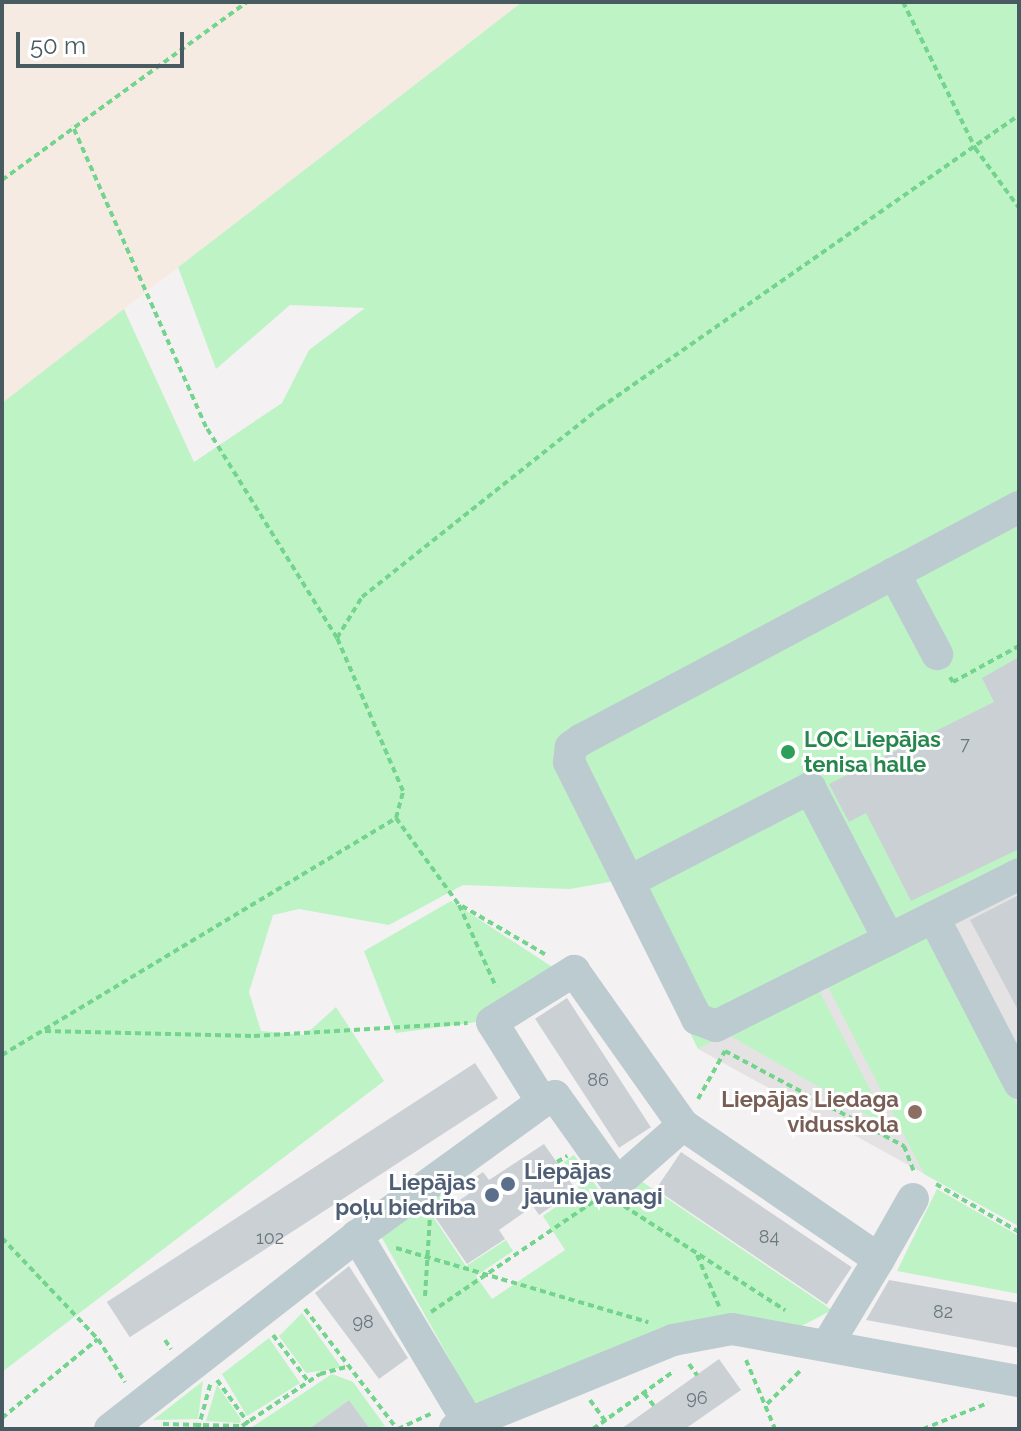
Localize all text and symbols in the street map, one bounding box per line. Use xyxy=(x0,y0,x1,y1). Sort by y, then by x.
scale bar xyxy=(20,16,188,66)
text: 50 m xyxy=(30,31,86,60)
place label: LOC Liepājas tenisa halle xyxy=(804,726,941,778)
house number: 7 xyxy=(960,733,970,755)
marker: LOC Liepājas tenisa halle xyxy=(779,743,797,761)
house number: 86 xyxy=(587,1069,609,1091)
place label: Liepājas Liedaga vidusskola xyxy=(721,1086,899,1138)
marker: Liepājas Liedaga vidusskola xyxy=(906,1103,924,1121)
place label: Liepājas jaunie vanagi xyxy=(524,1158,663,1210)
place label: Liepājas poļu biedrība xyxy=(335,1169,476,1220)
marker: Liepājas jaunie vanagi xyxy=(499,1175,517,1193)
marker: Liepājas poļu biedrība xyxy=(483,1186,501,1204)
house number: 84 xyxy=(759,1226,779,1248)
house number: 102 xyxy=(256,1227,284,1249)
house number: 82 xyxy=(933,1301,953,1323)
house number: 98 xyxy=(352,1311,374,1333)
house number: 96 xyxy=(686,1387,708,1409)

